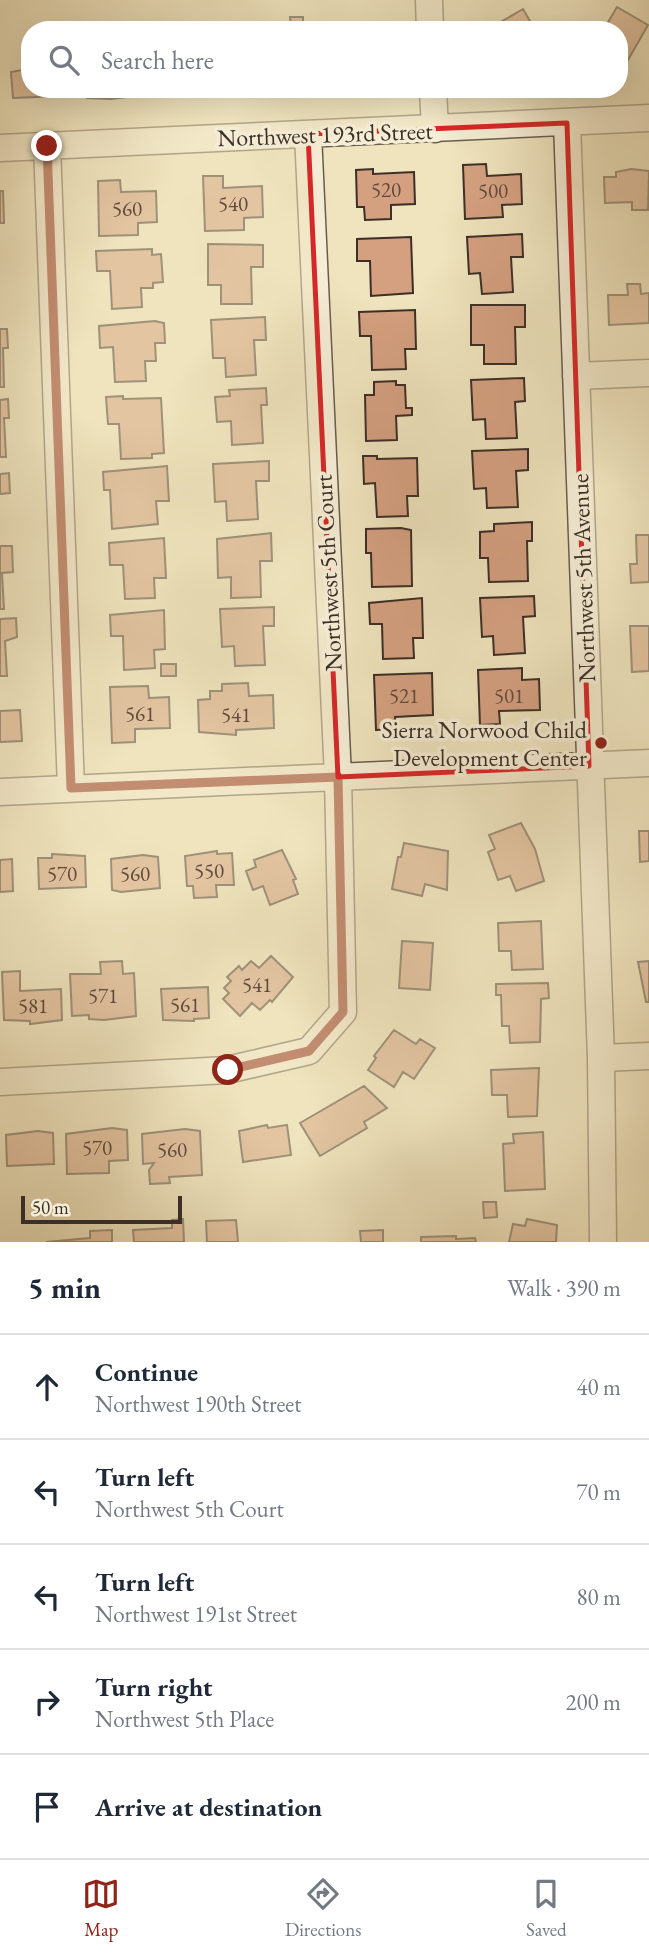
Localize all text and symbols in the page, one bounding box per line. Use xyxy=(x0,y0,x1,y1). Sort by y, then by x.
search box xyxy=(21,21,628,98)
icon: search xyxy=(45,41,83,79)
text: Search here xyxy=(101,43,214,77)
street label: Northwest 193rd Street xyxy=(217,115,434,153)
route end xyxy=(31,130,62,161)
house number: 520 xyxy=(371,176,401,203)
house number: 500 xyxy=(478,177,508,204)
house number: 540 xyxy=(218,190,248,217)
house number: 560 xyxy=(112,195,142,222)
street label: Northwest 5th Court xyxy=(307,473,349,672)
street label: Northwest 5th Avenue xyxy=(564,473,602,683)
house number: 521 xyxy=(389,682,419,709)
house number: 501 xyxy=(494,682,524,709)
house number: 561 xyxy=(125,700,155,727)
house number: 541 xyxy=(221,701,251,728)
place label: Sierra Norwood Child Development Center xyxy=(382,714,588,773)
marker: Sierra Norwood Child Development Center xyxy=(593,735,609,751)
house number: 550 xyxy=(194,857,224,884)
house number: 570 xyxy=(47,860,77,887)
house number: 560 xyxy=(120,860,150,887)
house number: 541 xyxy=(242,971,272,998)
house number: 571 xyxy=(88,982,118,1009)
house number: 561 xyxy=(170,991,200,1018)
house number: 581 xyxy=(18,992,48,1019)
route start xyxy=(212,1054,243,1085)
house number: 570 xyxy=(82,1134,112,1161)
house number: 560 xyxy=(157,1136,187,1163)
scale bar xyxy=(21,1193,182,1225)
text: 50 m xyxy=(32,1195,69,1220)
text: 5 min xyxy=(28,1268,101,1307)
text: Walk · 390 m xyxy=(507,1273,621,1303)
text: Continue xyxy=(95,1355,198,1389)
icon: ahead xyxy=(28,1368,66,1406)
text: 40 m xyxy=(576,1372,621,1402)
text: Northwest 190th Street xyxy=(95,1389,302,1419)
text: Turn left xyxy=(95,1460,194,1494)
icon: left xyxy=(28,1473,66,1511)
text: 70 m xyxy=(576,1477,621,1507)
text: Northwest 5th Court xyxy=(95,1494,284,1524)
text: Turn left xyxy=(95,1565,194,1599)
icon: left xyxy=(28,1578,66,1616)
text: 80 m xyxy=(576,1582,621,1612)
text: Northwest 191st Street xyxy=(95,1599,297,1629)
text: Turn right xyxy=(95,1670,213,1704)
icon: right xyxy=(28,1683,66,1721)
text: 200 m xyxy=(565,1687,621,1717)
text: Northwest 5th Place xyxy=(95,1704,274,1734)
icon: arrive xyxy=(28,1788,66,1826)
text: Arrive at destination xyxy=(95,1790,322,1824)
tab: Map xyxy=(82,1875,120,1942)
tab: Directions xyxy=(285,1875,361,1942)
tab: Saved xyxy=(526,1875,567,1942)

